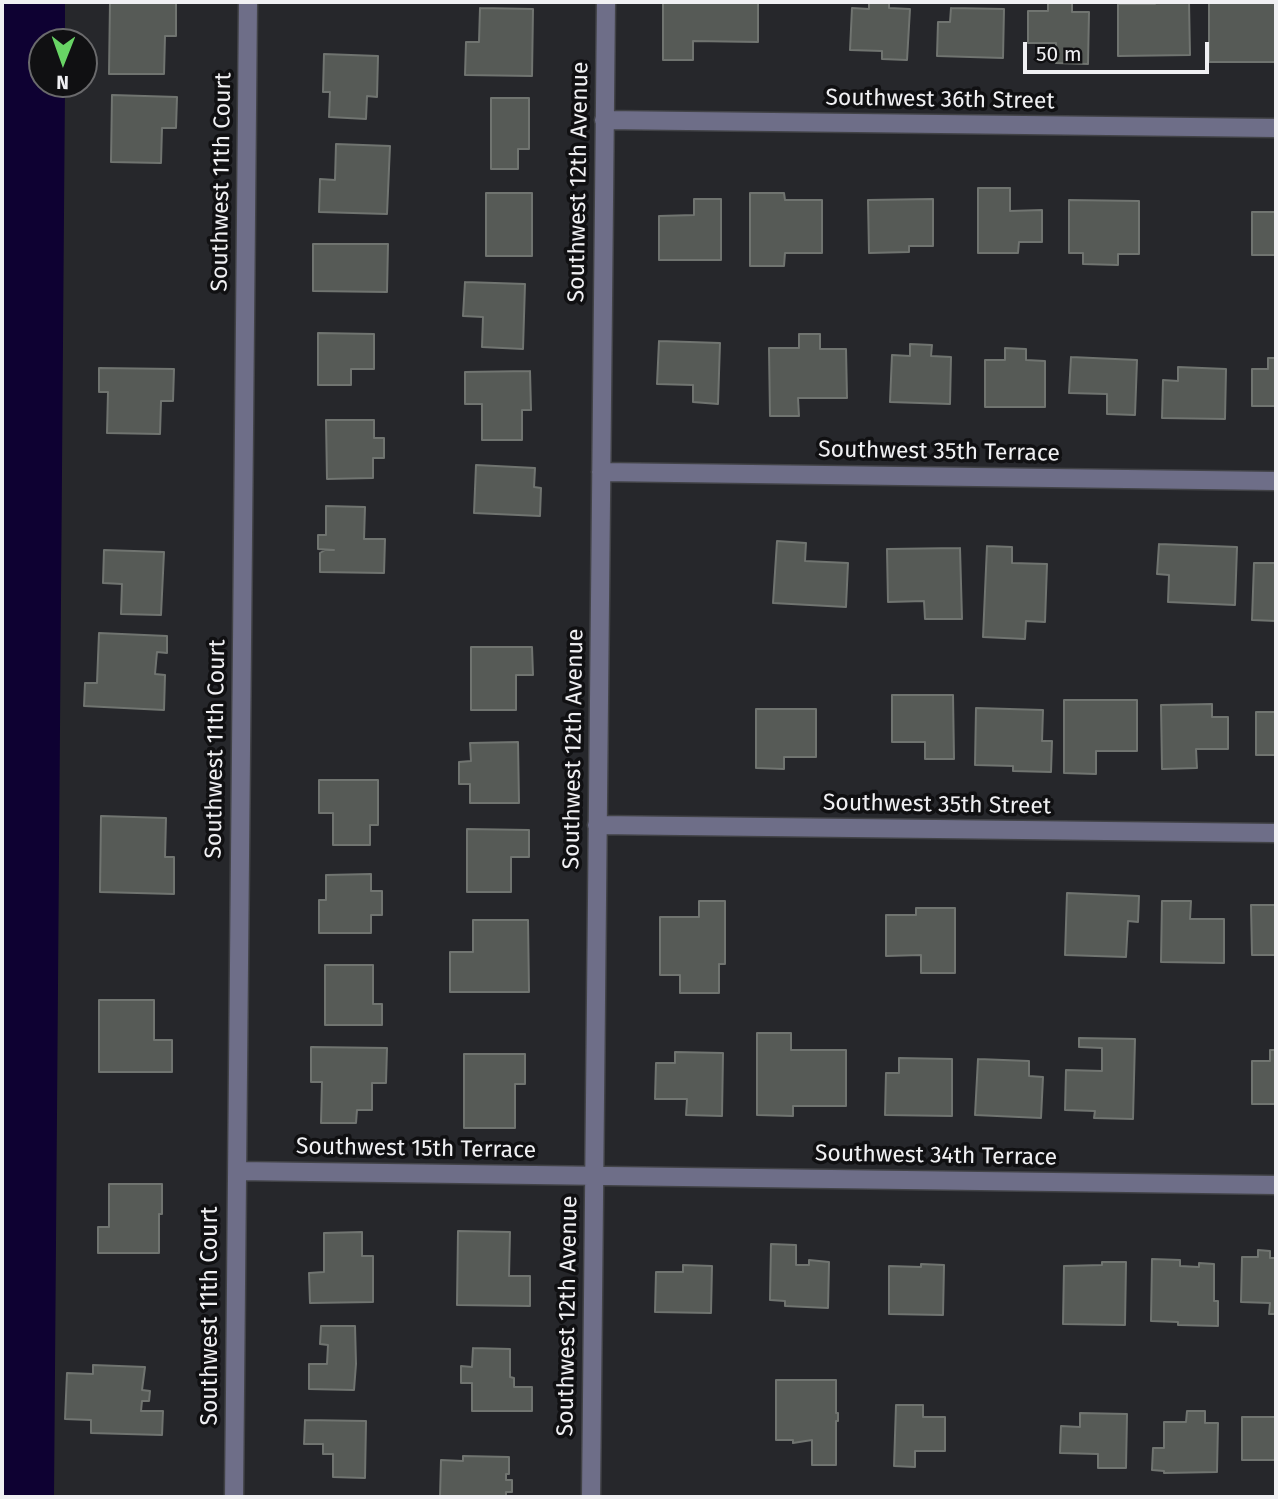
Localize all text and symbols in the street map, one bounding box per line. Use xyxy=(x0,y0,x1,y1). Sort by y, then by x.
north arrow xyxy=(28,28,98,98)
scale bar xyxy=(1026,28,1212,72)
text: 50 m xyxy=(1036,41,1082,67)
street label: Southwest 12th Avenue xyxy=(563,61,595,303)
text: N xyxy=(56,71,69,94)
street label: Southwest 11th Court xyxy=(206,72,238,292)
street label: Southwest 36th Street xyxy=(825,84,1055,116)
street label: Southwest 35th Terrace xyxy=(818,436,1060,468)
street label: Southwest 12th Avenue xyxy=(558,628,590,870)
street label: Southwest 11th Court xyxy=(200,639,232,859)
street label: Southwest 35th Street xyxy=(823,789,1051,821)
street label: Southwest 15th Terrace xyxy=(296,1133,536,1165)
street label: Southwest 34th Terrace xyxy=(815,1140,1057,1172)
street label: Southwest 12th Avenue xyxy=(552,1195,584,1437)
street label: Southwest 11th Court xyxy=(197,1206,225,1426)

